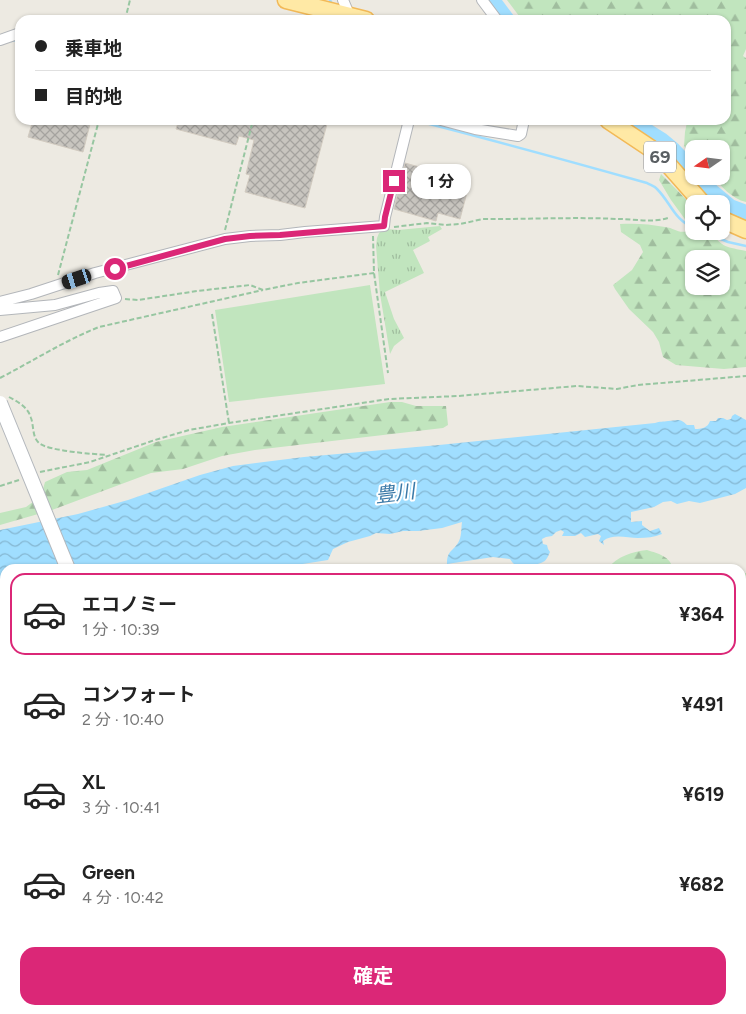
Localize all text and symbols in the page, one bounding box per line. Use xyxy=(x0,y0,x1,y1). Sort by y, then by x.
text: 乗車地 xyxy=(65,37,122,60)
text: 目的地 xyxy=(65,85,122,108)
north arrow xyxy=(685,140,730,185)
map controls xyxy=(685,140,730,295)
road number: 69 xyxy=(644,142,676,172)
callout: 1 分 xyxy=(412,164,472,198)
route end xyxy=(383,170,405,192)
text: 1 分 xyxy=(428,172,454,191)
button: locate xyxy=(685,195,730,240)
button: layers xyxy=(685,250,730,295)
route start xyxy=(104,258,126,280)
car xyxy=(60,267,93,291)
water label: 豊川 xyxy=(374,478,418,507)
icon: car xyxy=(22,592,67,637)
text: エコノミー xyxy=(82,593,177,616)
text: ¥364 xyxy=(679,603,724,626)
text: 1 分 · 10:39 xyxy=(82,620,159,639)
icon: car xyxy=(22,682,67,727)
text: コンフォート xyxy=(82,683,195,706)
text: ¥491 xyxy=(682,693,724,716)
text: 2 分 · 10:40 xyxy=(82,710,164,729)
text: XL xyxy=(82,771,105,794)
icon: car xyxy=(22,772,67,817)
text: ¥619 xyxy=(683,783,724,806)
text: 3 分 · 10:41 xyxy=(82,798,160,817)
text: Green xyxy=(82,861,135,884)
icon: car xyxy=(22,862,67,907)
text: ¥682 xyxy=(679,873,724,896)
text: 4 分 · 10:42 xyxy=(82,888,164,907)
button: 確定 xyxy=(20,947,726,1005)

